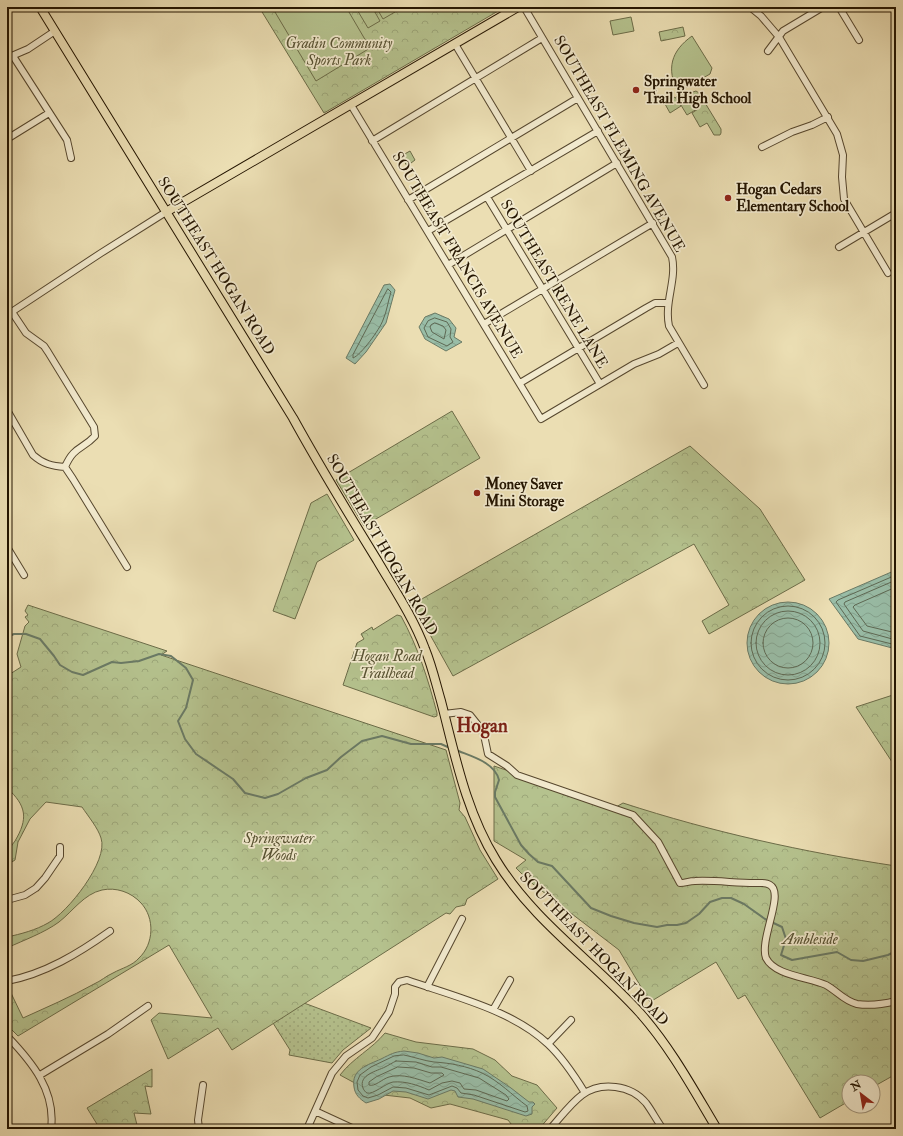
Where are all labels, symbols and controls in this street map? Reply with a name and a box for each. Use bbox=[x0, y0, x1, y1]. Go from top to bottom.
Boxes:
street label: SOUTHEAST FLEMING AVENUE bbox=[549, 32, 689, 256]
park label: Gradin Community Sports Park bbox=[286, 34, 393, 70]
place label: Springwater Trail High School bbox=[643, 72, 752, 109]
marker: Springwater Trail High School bbox=[631, 85, 641, 95]
street label: SOUTHEAST FRANCIS AVENUE bbox=[388, 148, 526, 362]
street label: SOUTHEAST HOGAN ROAD bbox=[153, 173, 279, 359]
place label: Hogan Cedars Elementary School bbox=[736, 180, 849, 217]
marker: Hogan Cedars Elementary School bbox=[723, 193, 733, 203]
street label: SOUTHEAST RENE LANE bbox=[496, 196, 612, 372]
street label: SOUTHEAST HOGAN ROAD bbox=[322, 451, 442, 639]
place label: Money Saver Mini Storage bbox=[484, 475, 565, 512]
marker: Money Saver Mini Storage bbox=[472, 488, 482, 498]
park label: Hogan Road Trailhead bbox=[351, 647, 424, 683]
district label: Hogan bbox=[456, 714, 508, 739]
park label: Springwater Woods bbox=[243, 829, 316, 865]
street label: SOUTHEAST HOGAN ROAD bbox=[515, 868, 673, 1030]
park label: Ambleside bbox=[780, 930, 839, 949]
north arrow bbox=[841, 1074, 881, 1114]
text: N bbox=[848, 1077, 865, 1094]

